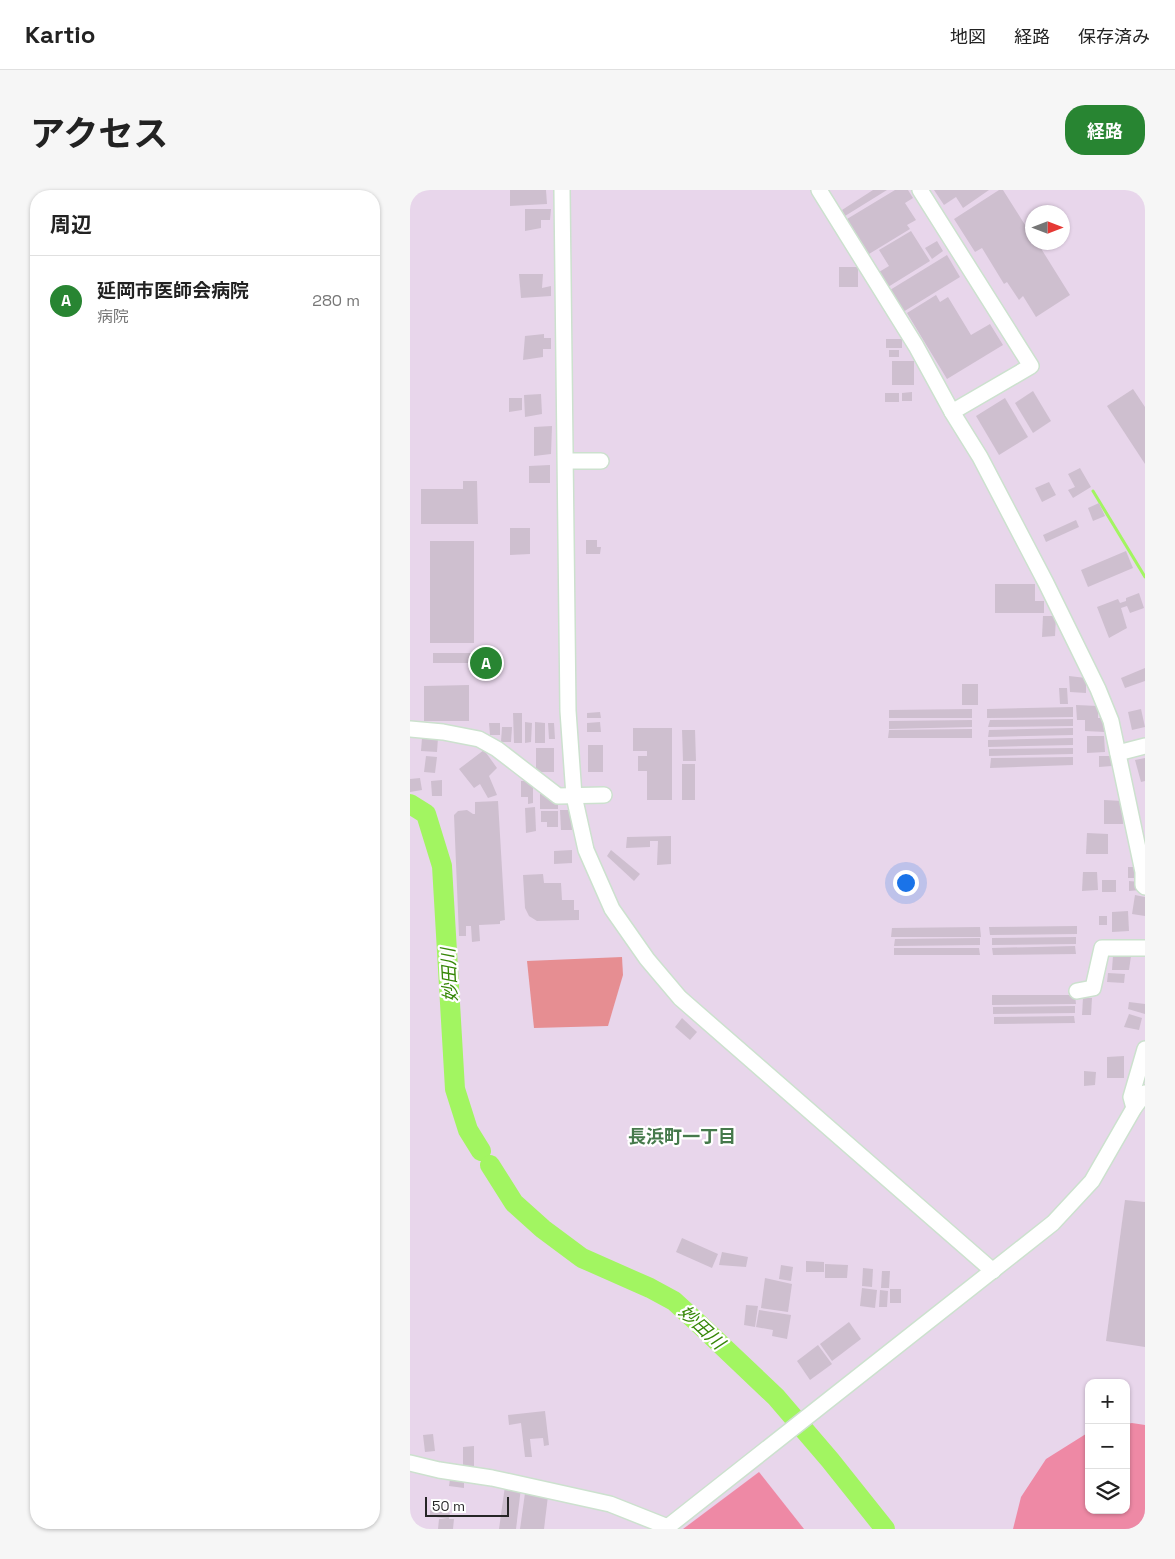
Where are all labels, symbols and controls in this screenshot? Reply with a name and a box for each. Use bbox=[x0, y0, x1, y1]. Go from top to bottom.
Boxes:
text: Kartio bbox=[25, 19, 95, 50]
text: 地図 bbox=[950, 25, 986, 48]
text: 経路 bbox=[1014, 25, 1050, 48]
text: 保存済み bbox=[1078, 25, 1150, 48]
button: 経路 bbox=[1065, 105, 1145, 155]
text: アクセス bbox=[30, 112, 168, 156]
north arrow bbox=[1025, 205, 1070, 250]
text: 周辺 bbox=[50, 211, 92, 238]
text: 延岡市医師会病院 bbox=[97, 278, 249, 303]
text: A bbox=[61, 290, 71, 311]
text: 280 m bbox=[312, 290, 360, 311]
text: 病院 bbox=[97, 306, 129, 327]
pin: A bbox=[470, 644, 502, 682]
your location bbox=[893, 870, 919, 896]
water label: 妙田川 bbox=[436, 945, 462, 1003]
district label: 長浜町一丁目 bbox=[628, 1125, 736, 1148]
water label: 妙田川 bbox=[674, 1300, 731, 1355]
map controls bbox=[1085, 1379, 1130, 1514]
button: + bbox=[1085, 1379, 1130, 1424]
button: − bbox=[1085, 1424, 1130, 1469]
button: layers bbox=[1085, 1469, 1130, 1514]
scale bar bbox=[425, 1494, 509, 1517]
text: 50 m bbox=[432, 1497, 465, 1515]

